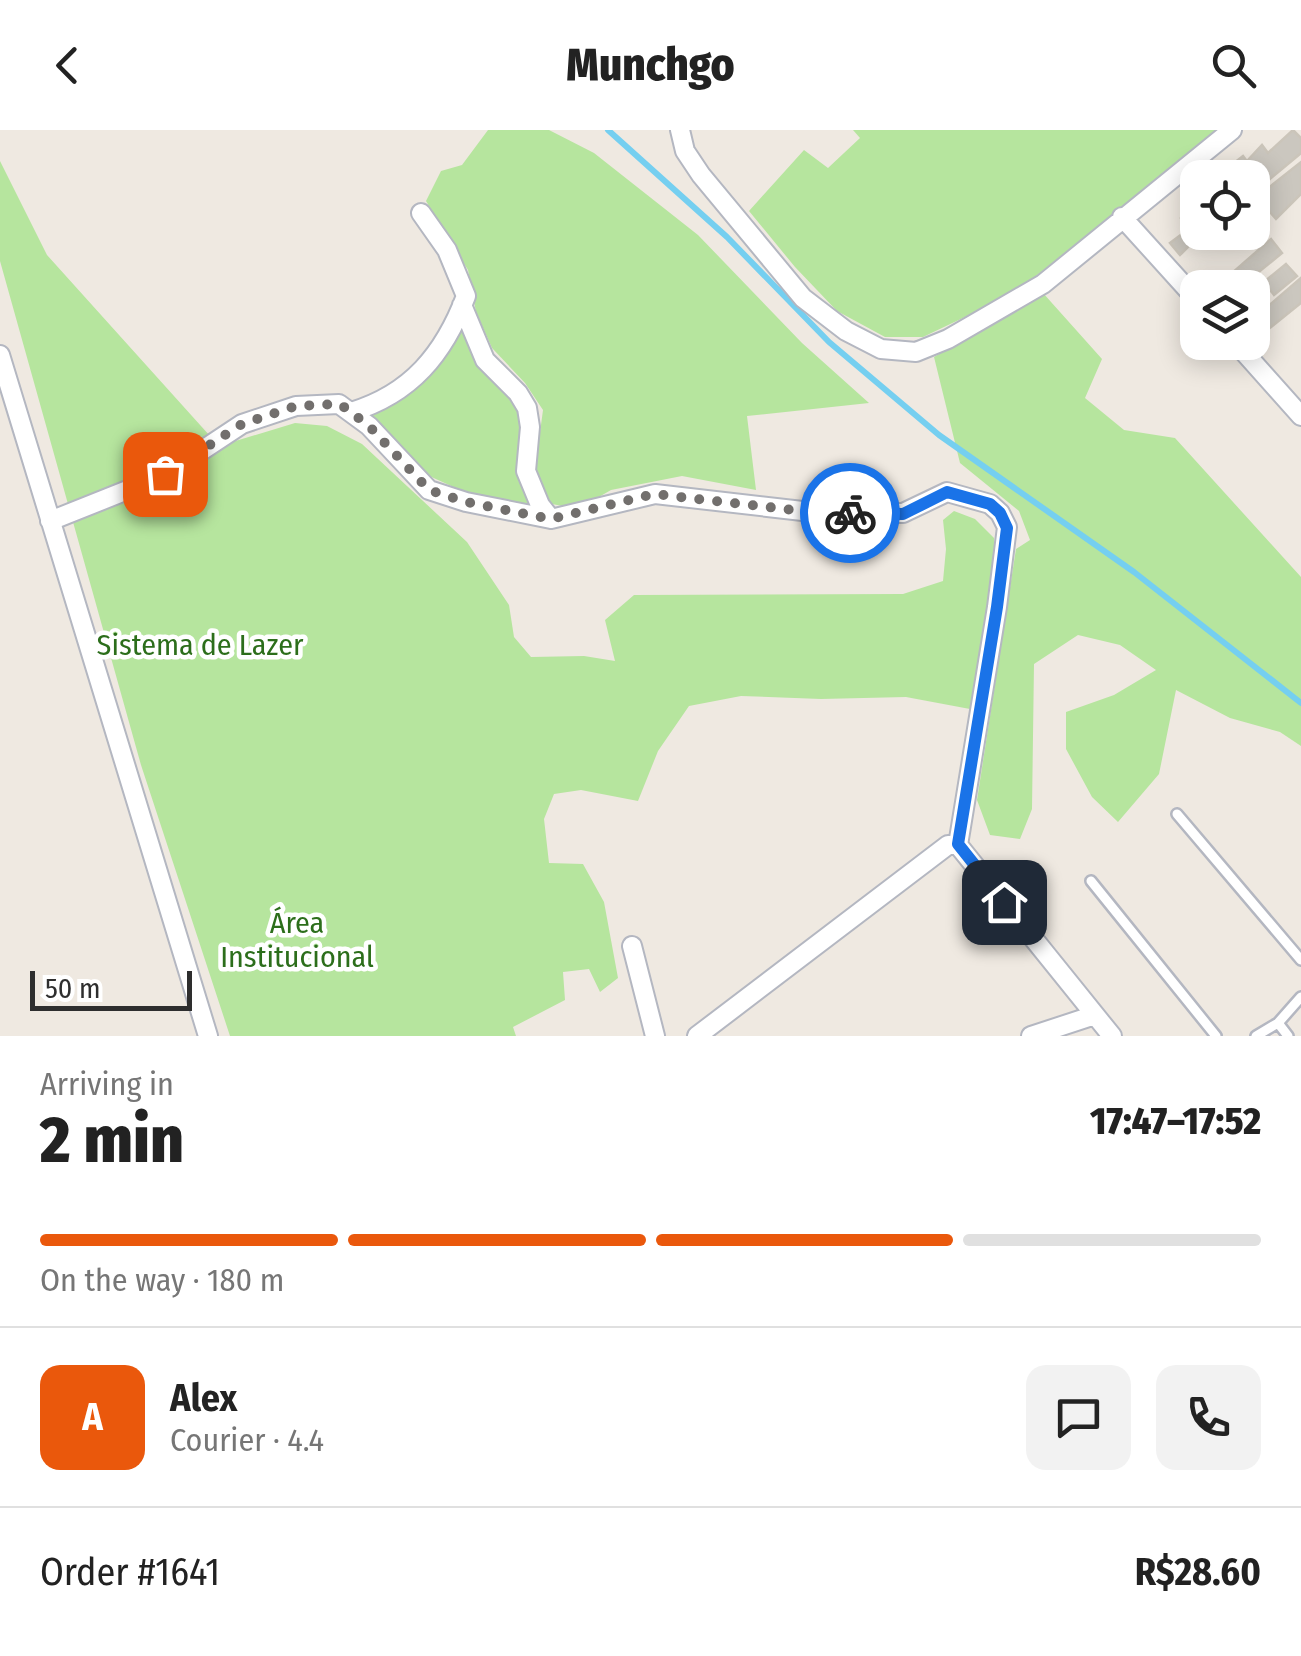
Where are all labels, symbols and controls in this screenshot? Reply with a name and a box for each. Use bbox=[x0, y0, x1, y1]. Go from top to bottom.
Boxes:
icon: back bbox=[40, 38, 95, 93]
text: Munchgo bbox=[566, 38, 735, 92]
icon: search bbox=[1206, 38, 1261, 93]
map controls bbox=[1180, 160, 1270, 360]
button: locate bbox=[1180, 160, 1270, 250]
button: layers bbox=[1180, 270, 1270, 360]
pin bbox=[123, 432, 208, 517]
icon: bag bbox=[138, 447, 193, 502]
courier bbox=[800, 463, 900, 563]
icon: bike bbox=[823, 486, 878, 541]
park label: Sistema de Lazer bbox=[97, 627, 304, 663]
pin bbox=[962, 860, 1047, 945]
icon: home bbox=[977, 875, 1032, 930]
park label: Área Institucional bbox=[220, 905, 374, 975]
scale bar bbox=[30, 966, 192, 1010]
text: 50 m bbox=[45, 972, 101, 1005]
text: Arriving in bbox=[40, 1065, 174, 1103]
text: 17:47–17:52 bbox=[1090, 1098, 1261, 1144]
text: 2 min bbox=[40, 1101, 184, 1179]
text: On the way · 180 m bbox=[40, 1261, 284, 1299]
button: chat bbox=[1026, 1365, 1131, 1470]
button: phone bbox=[1156, 1365, 1261, 1470]
text: Alex bbox=[170, 1375, 237, 1421]
text: A bbox=[82, 1394, 103, 1440]
text: Courier · 4.4 bbox=[170, 1421, 324, 1459]
text: Order #1641 bbox=[40, 1549, 220, 1595]
text: R$28.60 bbox=[1135, 1549, 1261, 1595]

